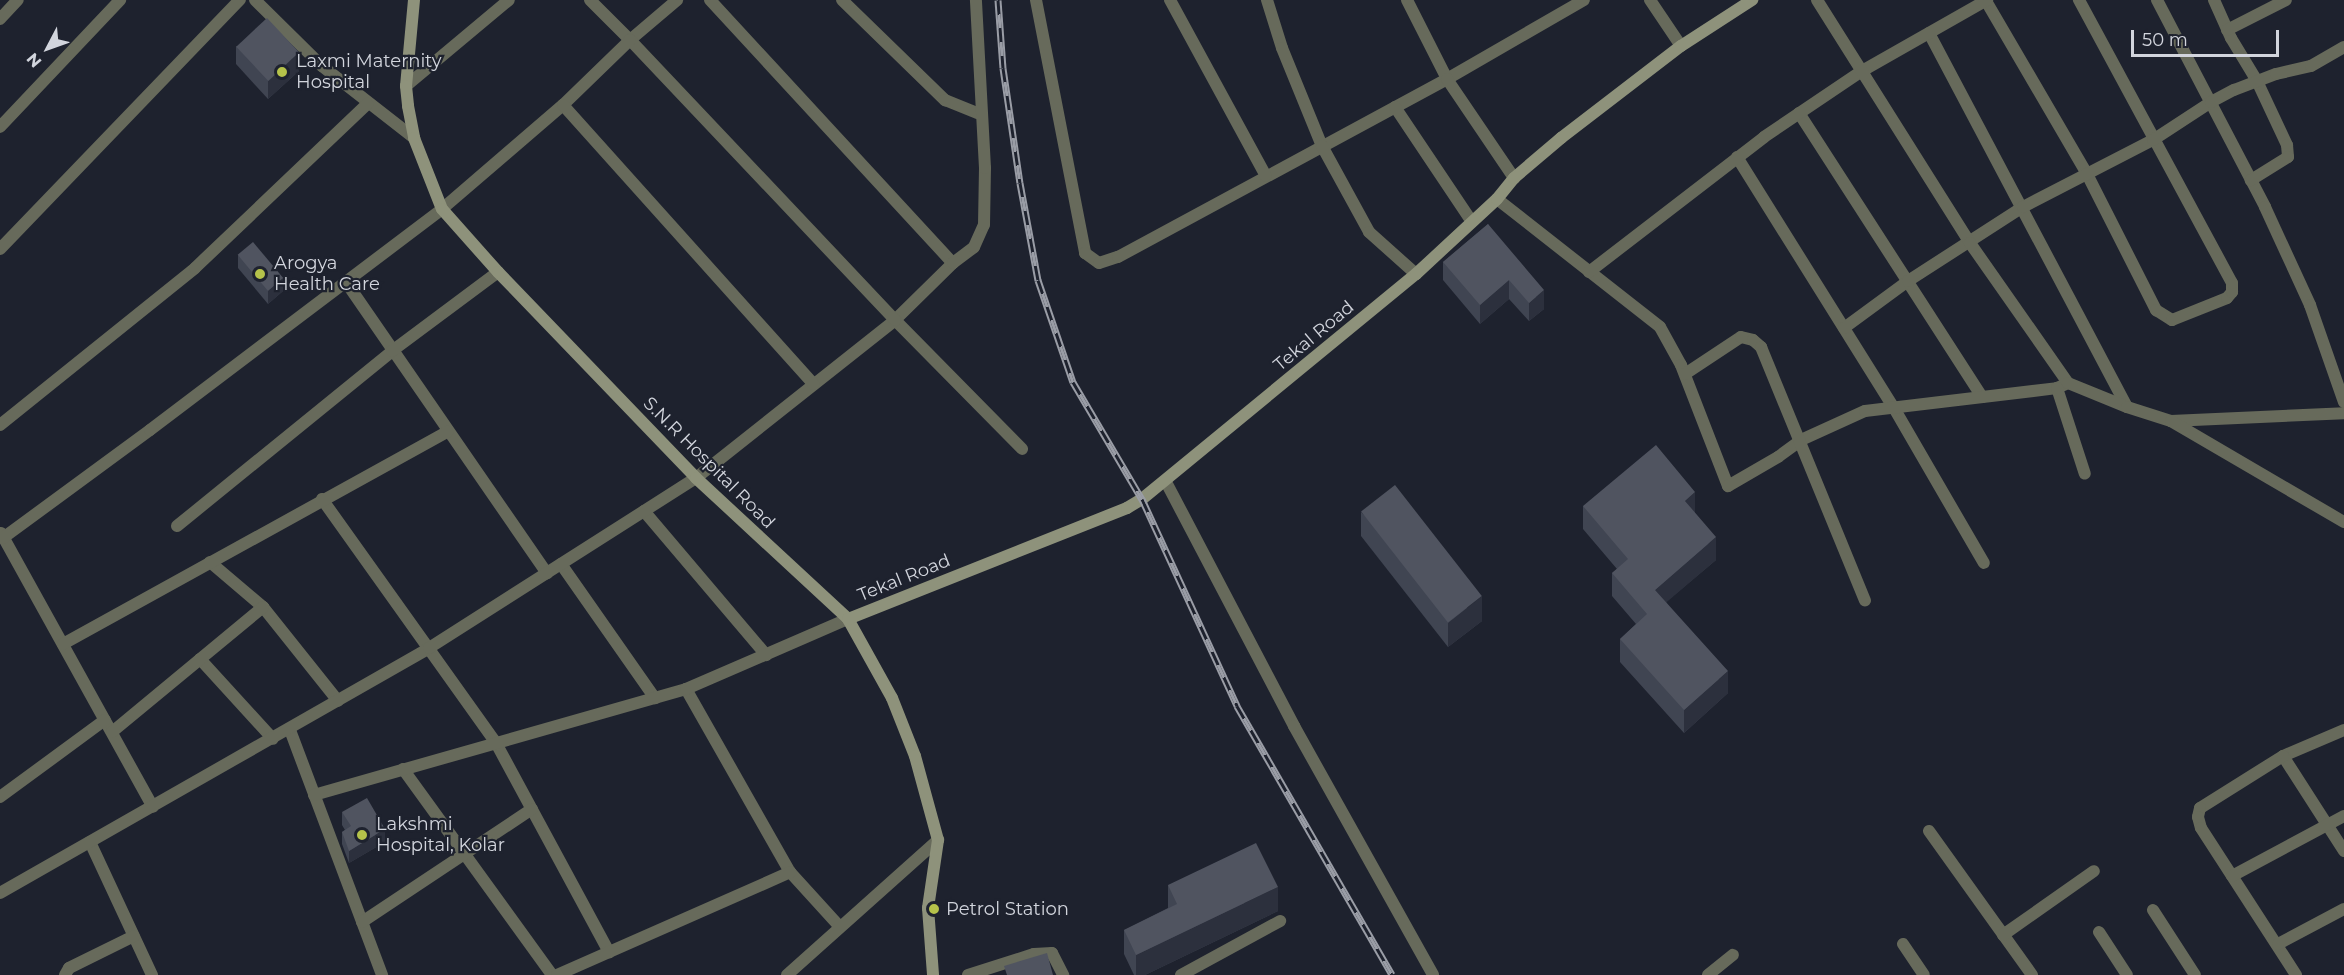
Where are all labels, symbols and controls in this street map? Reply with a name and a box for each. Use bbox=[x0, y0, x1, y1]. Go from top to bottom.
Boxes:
north arrow bbox=[18, 18, 78, 78]
scale bar bbox=[2134, 18, 2282, 56]
text: 50 m bbox=[2142, 29, 2188, 51]
text: N bbox=[23, 49, 45, 71]
place label: Laxmi Maternity Hospital bbox=[296, 51, 441, 94]
marker: Laxmi Maternity Hospital bbox=[273, 63, 291, 81]
place label: Arogya Health Care bbox=[274, 253, 380, 296]
marker: Arogya Health Care bbox=[251, 265, 269, 283]
street label: Tekal Road bbox=[1270, 296, 1358, 376]
street label: S.N.R Hospital Road bbox=[639, 393, 779, 533]
street label: Tekal Road bbox=[855, 550, 953, 606]
place label: Lakshmi Hospital, Kolar bbox=[376, 814, 505, 856]
marker: Lakshmi Hospital, Kolar bbox=[353, 826, 371, 844]
place label: Petrol Station bbox=[946, 898, 1069, 920]
marker: Petrol Station bbox=[927, 902, 941, 916]

